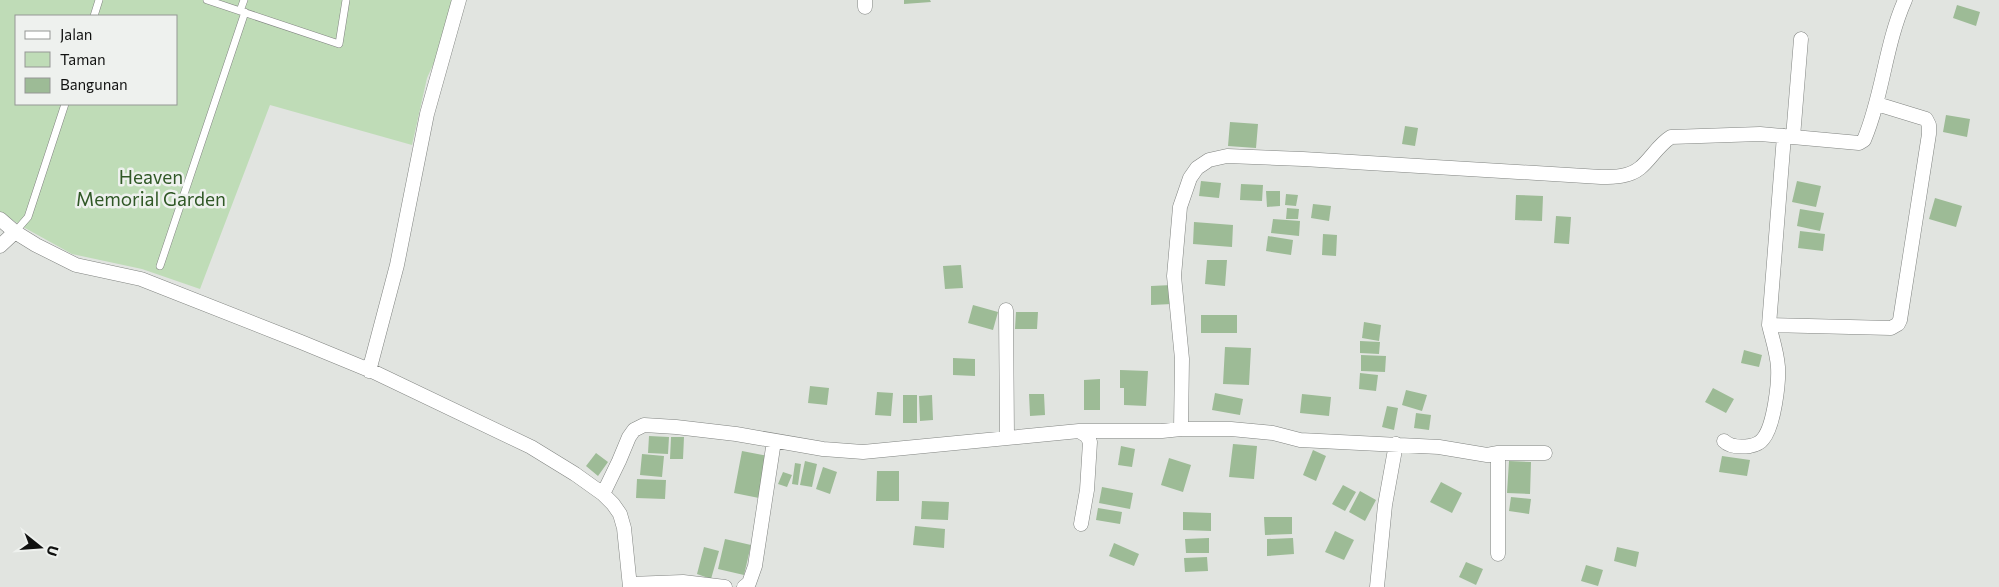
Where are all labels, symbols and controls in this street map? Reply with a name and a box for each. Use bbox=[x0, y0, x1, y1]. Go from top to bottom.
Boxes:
legend bbox=[15, 15, 178, 105]
text: Jalan bbox=[60, 25, 92, 43]
text: Taman bbox=[60, 50, 106, 68]
text: Bangunan bbox=[60, 75, 128, 93]
park label: Heaven Memorial Garden bbox=[76, 165, 226, 210]
north arrow bbox=[15, 522, 65, 572]
text: U bbox=[43, 544, 63, 558]

